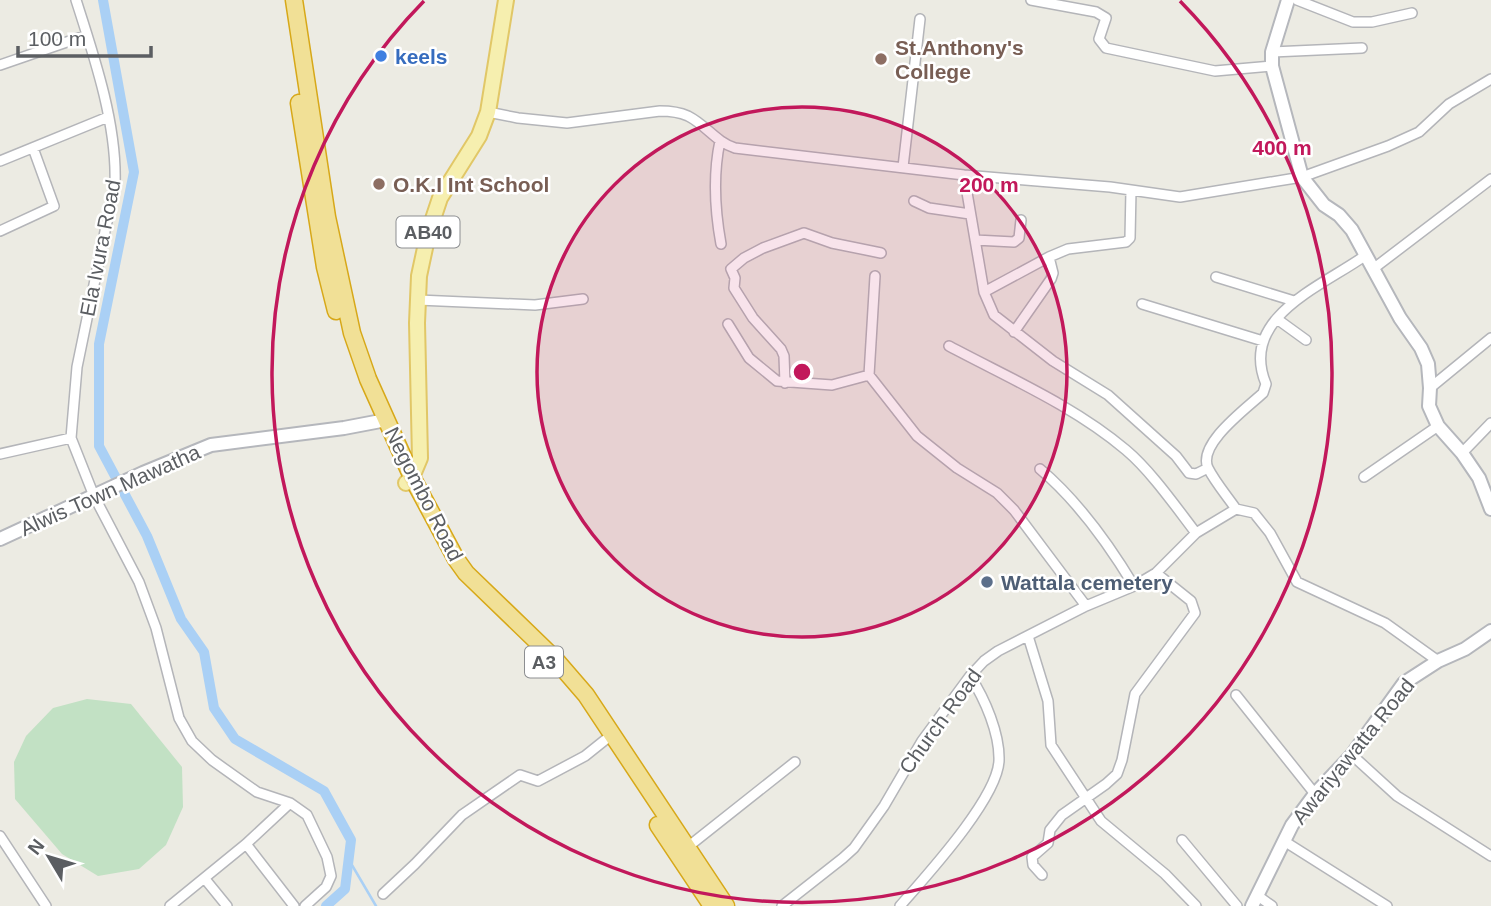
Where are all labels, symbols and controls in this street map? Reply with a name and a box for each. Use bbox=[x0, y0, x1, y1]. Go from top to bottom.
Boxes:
scale bar bbox=[18, 14, 150, 58]
text: 100 m bbox=[28, 27, 86, 50]
place label: St.Anthony's College bbox=[895, 36, 1024, 83]
place label: keels bbox=[395, 45, 448, 68]
marker: keels bbox=[373, 48, 389, 64]
marker: St.Anthony's College bbox=[873, 51, 889, 67]
text: 400 m bbox=[1252, 136, 1312, 159]
place label: O.K.I Int School bbox=[393, 173, 549, 196]
text: 200 m bbox=[959, 173, 1019, 196]
marker: O.K.I Int School bbox=[371, 176, 387, 192]
street label: Ela Ivura Road bbox=[75, 178, 125, 318]
road number: AB40 bbox=[396, 216, 460, 248]
centre of rings bbox=[790, 360, 814, 384]
street label: Negombo Road bbox=[380, 423, 468, 565]
street label: Alwis Town Mawatha bbox=[16, 440, 204, 540]
place label: Wattala cemetery bbox=[1001, 571, 1173, 594]
marker: Wattala cemetery bbox=[979, 574, 995, 590]
road number: A3 bbox=[525, 646, 563, 678]
street label: Church Road bbox=[894, 664, 986, 778]
street label: Awariyawatta Road bbox=[1287, 674, 1419, 828]
north arrow bbox=[14, 822, 84, 892]
text: N bbox=[23, 835, 48, 859]

